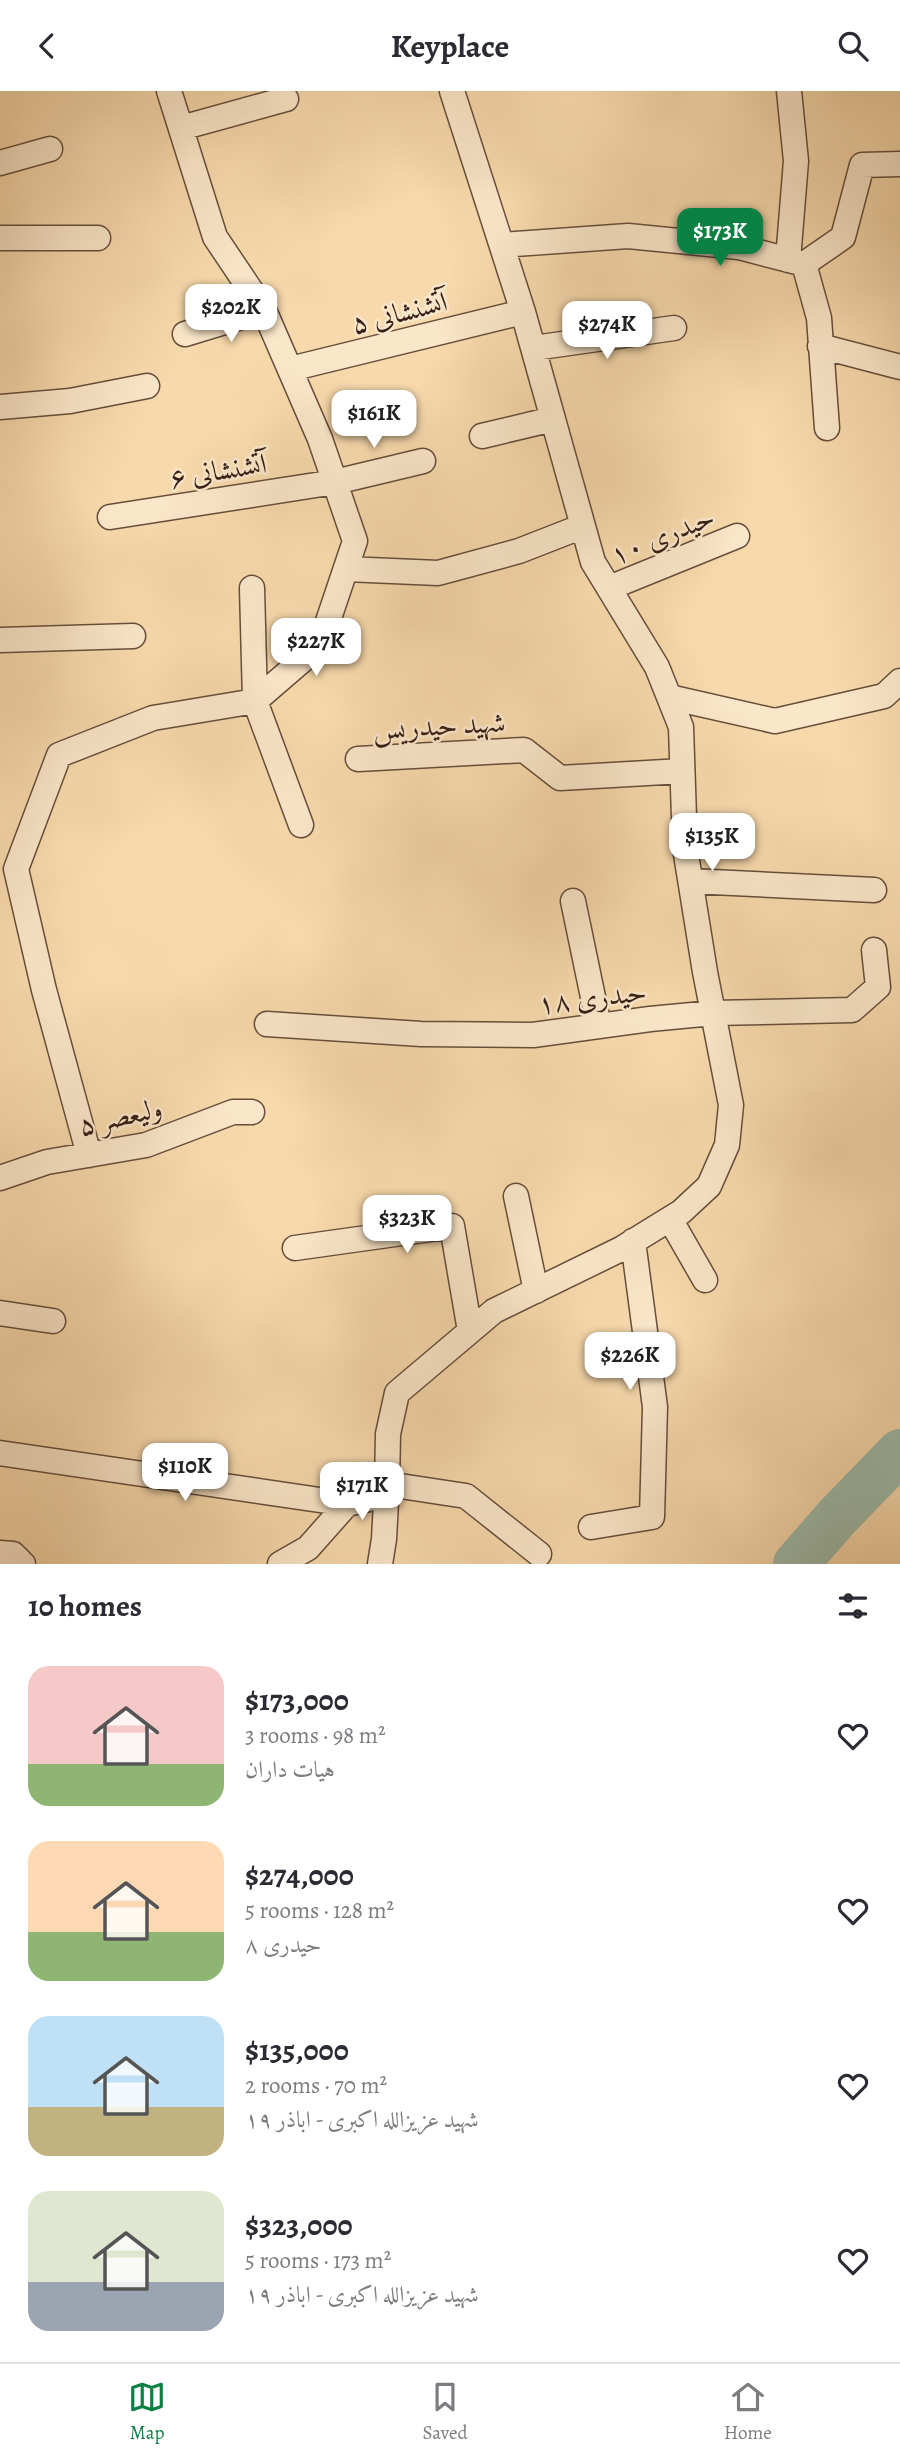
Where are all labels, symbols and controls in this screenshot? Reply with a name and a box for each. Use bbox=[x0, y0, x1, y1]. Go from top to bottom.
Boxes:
text: Keyplace bbox=[391, 24, 509, 68]
icon: back bbox=[28, 27, 66, 65]
icon: search bbox=[834, 27, 872, 65]
pin: $173K bbox=[671, 209, 769, 268]
text: $173K bbox=[693, 215, 747, 246]
street label: آتشنشانی ۵ bbox=[347, 282, 454, 343]
pin: $202K bbox=[182, 285, 280, 344]
text: $202K bbox=[201, 291, 261, 322]
pin: $274K bbox=[558, 301, 656, 361]
text: $274K bbox=[578, 308, 636, 339]
pin: $161K bbox=[325, 391, 423, 450]
text: $161K bbox=[347, 397, 401, 428]
street label: آتشنشانی ۶ bbox=[167, 444, 272, 497]
street label: حیدری ۱۰ bbox=[605, 498, 720, 574]
pin: $227K bbox=[267, 619, 365, 678]
text: $227K bbox=[287, 625, 345, 656]
street label: شهید حیدریس bbox=[372, 704, 506, 748]
pin: $135K bbox=[663, 813, 761, 873]
text: $135K bbox=[685, 820, 739, 851]
street label: حیدری ۱۸ bbox=[536, 972, 649, 1024]
street label: ولیعصر ۵ bbox=[75, 1089, 166, 1145]
pin: $323K bbox=[358, 1195, 456, 1255]
text: $323K bbox=[379, 1202, 435, 1233]
pin: $226K bbox=[581, 1333, 679, 1392]
text: $226K bbox=[601, 1339, 659, 1370]
pin: $110K bbox=[136, 1443, 234, 1503]
text: $110K bbox=[158, 1450, 212, 1481]
pin: $171K bbox=[313, 1463, 411, 1522]
text: $171K bbox=[336, 1469, 388, 1500]
text: 10 homes bbox=[28, 1586, 142, 1626]
icon: filters bbox=[834, 1587, 872, 1625]
text: $173,000 bbox=[245, 1680, 349, 1720]
icon: home bbox=[84, 1694, 168, 1778]
icon: heart bbox=[834, 1717, 872, 1755]
text: 3 rooms · 98 m² bbox=[245, 1720, 386, 1751]
text: هیات داران bbox=[245, 1754, 335, 1785]
text: $274,000 bbox=[245, 1855, 354, 1895]
icon: home bbox=[84, 1869, 168, 1953]
icon: heart bbox=[834, 1892, 872, 1930]
text: 5 rooms · 128 m² bbox=[245, 1895, 394, 1926]
text: حیدری ۸ bbox=[245, 1929, 321, 1960]
text: $135,000 bbox=[245, 2030, 349, 2070]
icon: home bbox=[84, 2044, 168, 2128]
icon: heart bbox=[834, 2067, 872, 2105]
text: 2 rooms · 70 m² bbox=[245, 2070, 387, 2101]
text: شهید عزیزالله اکبری - اباذر ۱۹ bbox=[245, 2104, 479, 2135]
text: $323,000 bbox=[245, 2205, 353, 2245]
icon: home bbox=[84, 2219, 168, 2303]
icon: heart bbox=[834, 2242, 872, 2280]
text: 5 rooms · 173 m² bbox=[245, 2245, 391, 2276]
text: شهید عزیزالله اکبری - اباذر ۱۹ bbox=[245, 2279, 479, 2310]
tab: Map bbox=[128, 2378, 166, 2446]
tab: Saved bbox=[423, 2378, 468, 2446]
tab: Home bbox=[724, 2378, 772, 2446]

